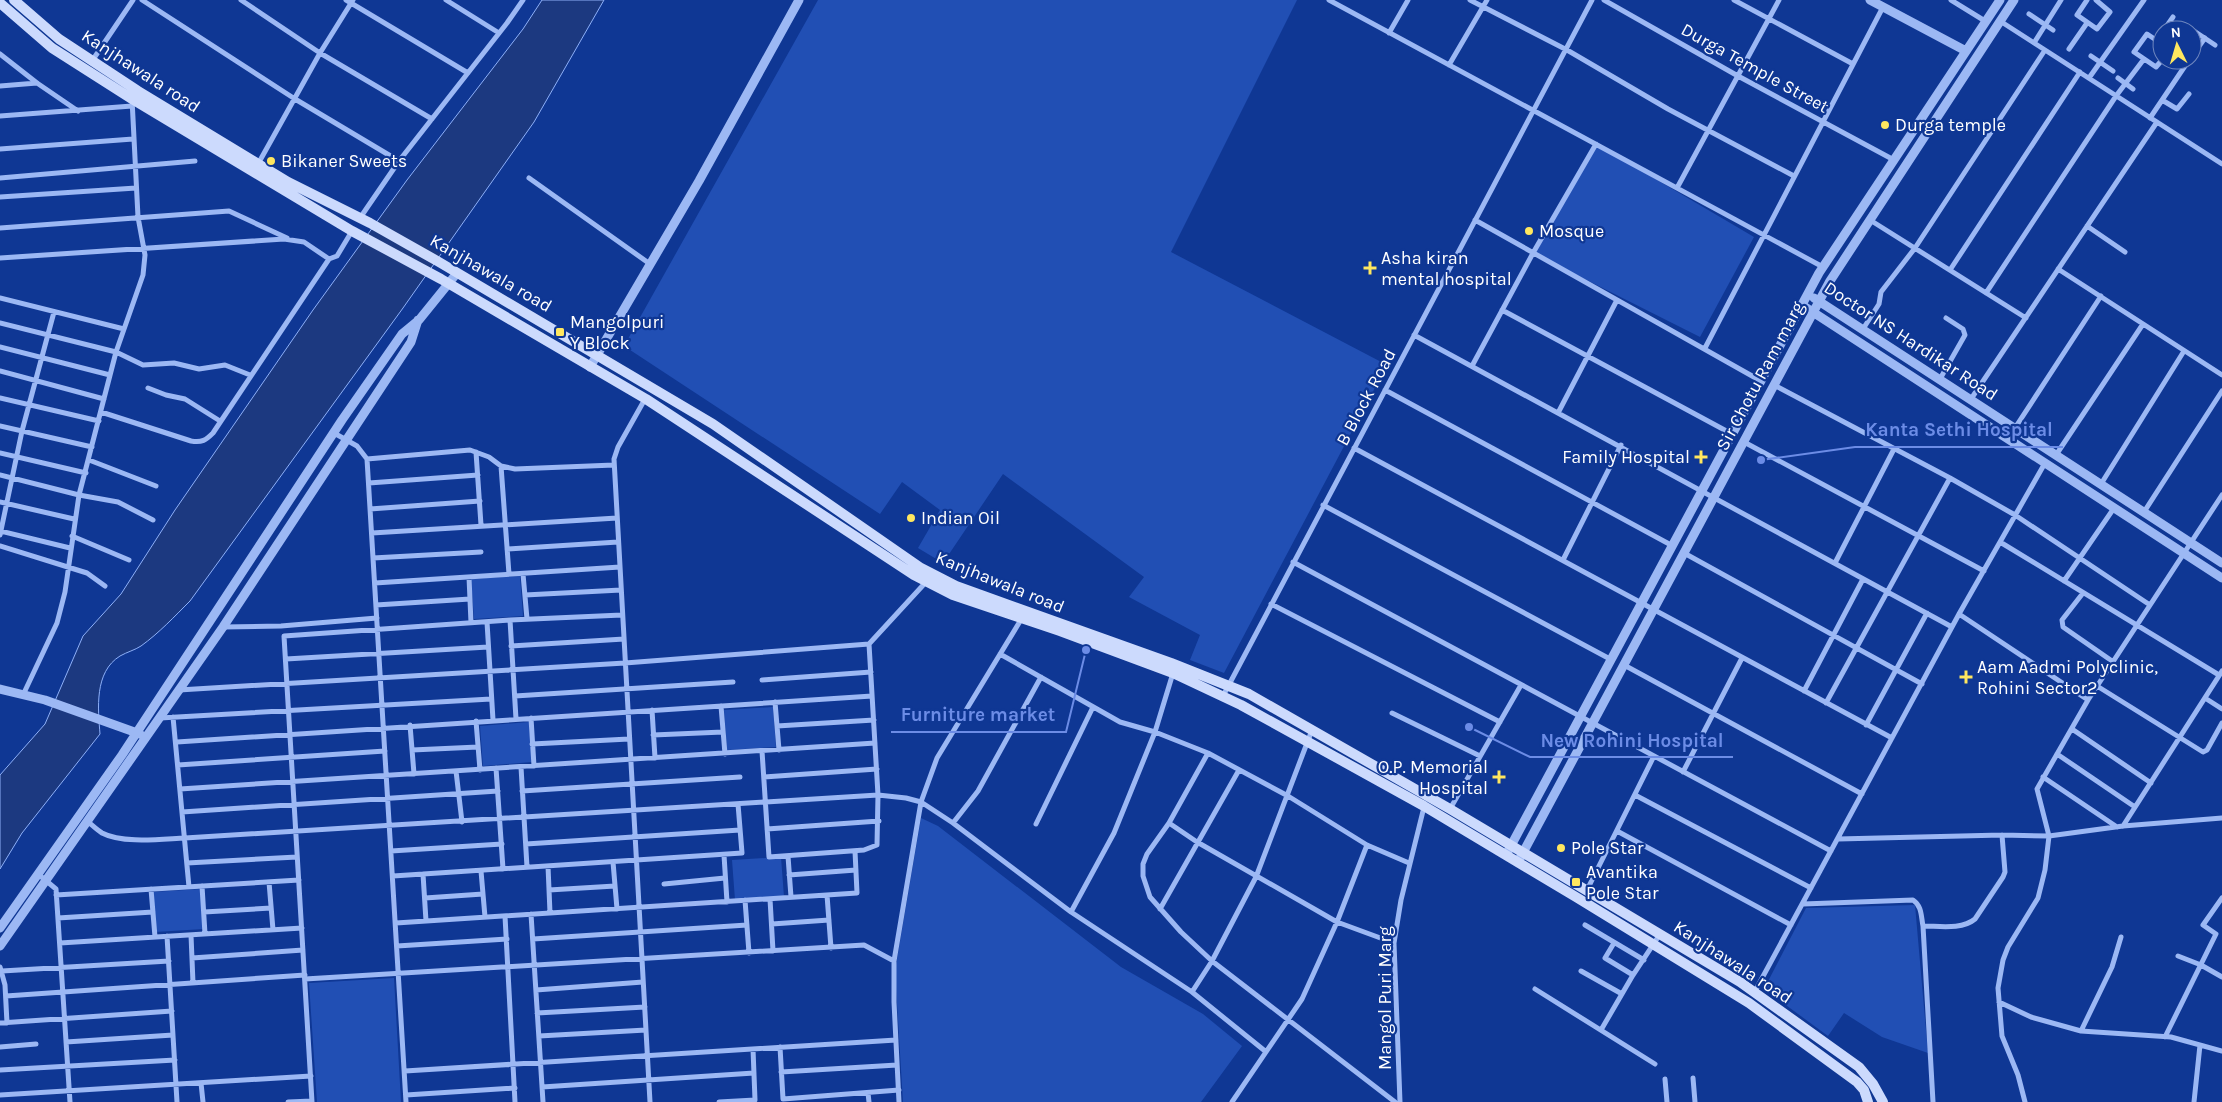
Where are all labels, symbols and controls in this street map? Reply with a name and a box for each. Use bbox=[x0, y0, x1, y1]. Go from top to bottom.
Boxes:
street label: Durga Temple Street bbox=[1677, 18, 1833, 118]
north arrow bbox=[2152, 20, 2202, 70]
street label: Kanjhawala road bbox=[77, 24, 205, 118]
text: N bbox=[2170, 24, 2182, 41]
place label: Durga temple bbox=[1895, 114, 2006, 136]
marker: Durga temple bbox=[1879, 119, 1891, 131]
place label: Bikaner Sweets bbox=[281, 150, 407, 172]
marker: Bikaner Sweets bbox=[265, 155, 277, 167]
place label: Mosque bbox=[1539, 220, 1604, 242]
marker: Mosque bbox=[1523, 225, 1535, 237]
street label: Kanjhawala road bbox=[426, 229, 556, 317]
place label: Asha kiran mental hospital bbox=[1381, 247, 1512, 290]
marker: Asha kiran mental hospital bbox=[1363, 261, 1377, 275]
street label: Doctor NS Hardikar Road bbox=[1820, 277, 2002, 405]
street label: Sir Chotu Ram marg bbox=[1711, 298, 1809, 454]
place label: Mangolpuri Y Block bbox=[570, 311, 664, 354]
marker: Mangolpuri Y Block bbox=[554, 326, 566, 338]
street label: B Block Road bbox=[1331, 345, 1401, 449]
callout: Kanta Sethi Hospital bbox=[1855, 413, 2063, 447]
text: Kanta Sethi Hospital bbox=[1865, 419, 2053, 441]
place label: Family Hospital bbox=[1562, 446, 1690, 468]
marker: Family Hospital bbox=[1694, 450, 1708, 464]
place label: Indian Oil bbox=[921, 507, 1000, 529]
marker: Indian Oil bbox=[905, 512, 917, 524]
street label: Kanjhawala road bbox=[932, 546, 1068, 618]
place label: Aam Aadmi Polyclinic, Rohini Sector2 bbox=[1977, 656, 2158, 699]
marker: Aam Aadmi Polyclinic, Rohini Sector2 bbox=[1959, 670, 1973, 684]
callout: Furniture market bbox=[891, 698, 1066, 732]
text: Furniture market bbox=[901, 704, 1055, 726]
callout: New Rohini Hospital bbox=[1530, 723, 1733, 757]
text: New Rohini Hospital bbox=[1540, 730, 1724, 752]
place label: O.P. Memorial Hospital bbox=[1378, 756, 1488, 799]
marker: O.P. Memorial Hospital bbox=[1492, 770, 1506, 784]
place label: Pole Star bbox=[1571, 837, 1644, 859]
marker: Pole Star bbox=[1555, 842, 1567, 854]
place label: Avantika Pole Star bbox=[1586, 861, 1659, 904]
marker: Avantika Pole Star bbox=[1570, 876, 1582, 888]
street label: Kanjhawala road bbox=[1669, 915, 1797, 1009]
street label: Mangol Puri Marg bbox=[1374, 926, 1396, 1070]

